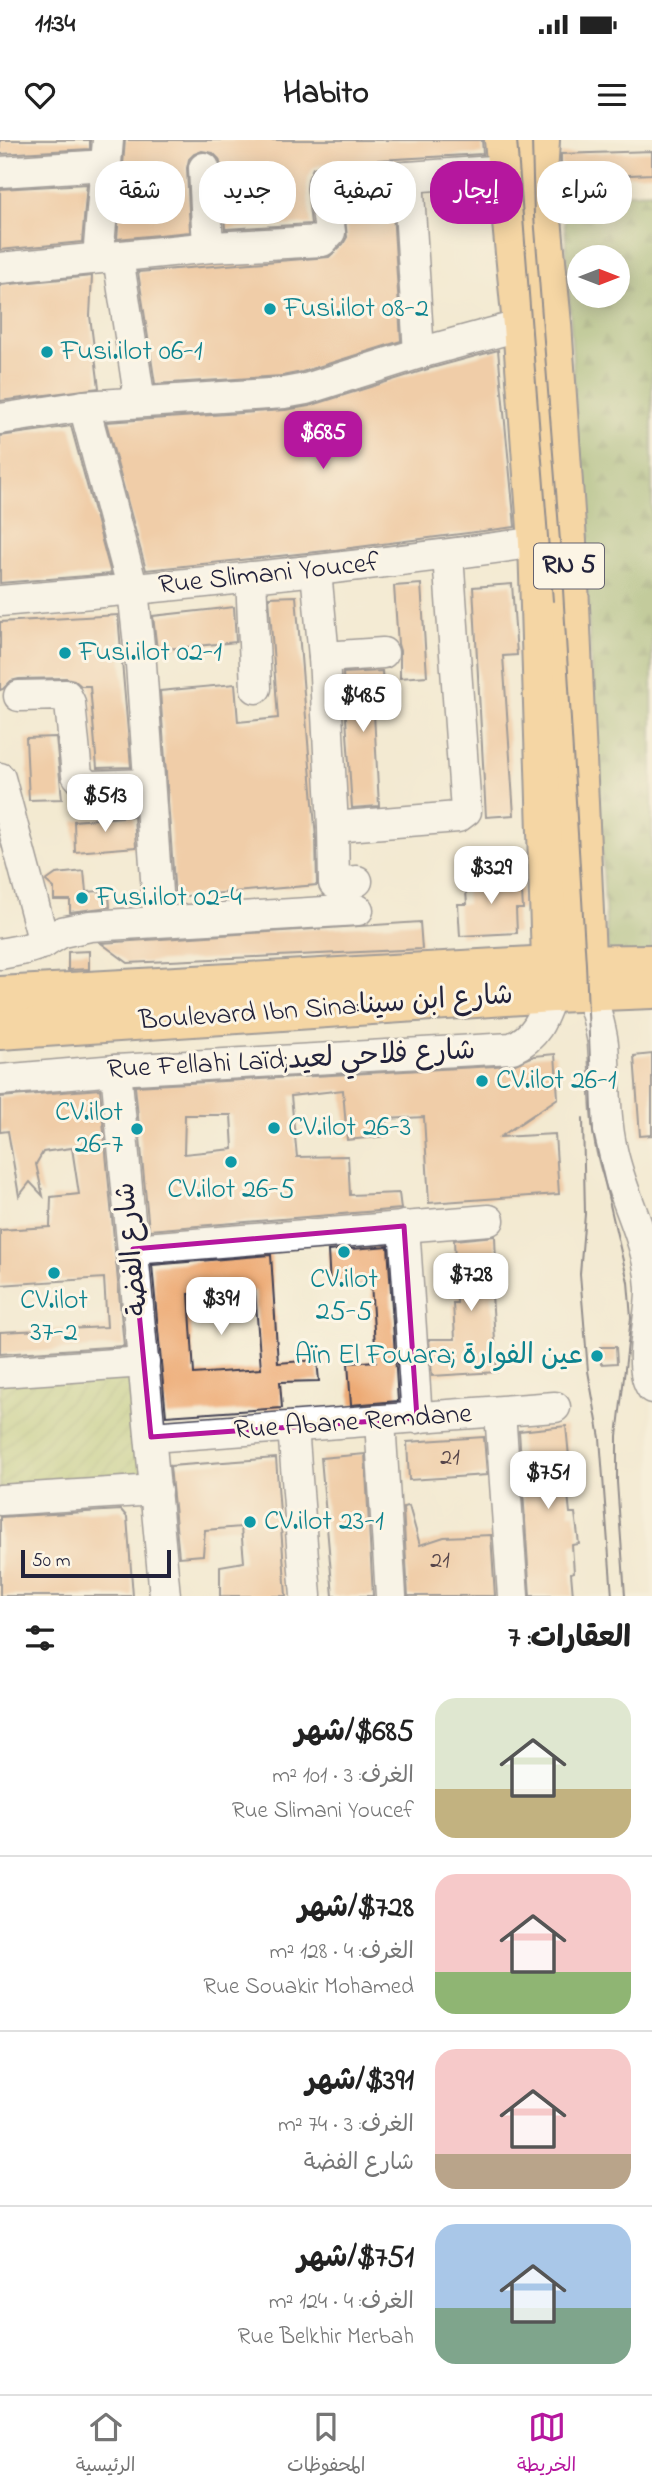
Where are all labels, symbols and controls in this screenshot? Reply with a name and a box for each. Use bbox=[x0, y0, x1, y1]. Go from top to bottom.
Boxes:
text: 11:34 bbox=[35, 6, 75, 44]
text: Habito bbox=[283, 71, 369, 118]
icon: heart bbox=[21, 76, 59, 114]
icon: menu bbox=[593, 76, 631, 114]
chip: شقة bbox=[95, 161, 185, 224]
chip: جديد bbox=[199, 161, 296, 224]
chip: تصفية bbox=[310, 161, 416, 224]
chip: إيجار bbox=[430, 161, 523, 224]
chip: شراء bbox=[537, 161, 632, 224]
north arrow bbox=[567, 245, 630, 308]
map controls bbox=[567, 245, 630, 308]
place label: Fusi.ilot 08-2 bbox=[283, 289, 429, 330]
marker: Fusi.ilot 08-2 bbox=[262, 301, 278, 317]
place label: Fusi.ilot 06-1 bbox=[60, 332, 203, 373]
marker: Fusi.ilot 06-1 bbox=[39, 344, 55, 360]
pin: $685 bbox=[282, 412, 364, 471]
text: $685 bbox=[300, 417, 346, 450]
street label: Rue Slimani Youcef bbox=[157, 543, 381, 607]
road number: RN 5 bbox=[534, 544, 604, 588]
place label: Fusi.ilot 02-1 bbox=[78, 633, 222, 674]
marker: Fusi.ilot 02-1 bbox=[57, 645, 73, 661]
pin: $485 bbox=[322, 674, 404, 734]
text: $485 bbox=[340, 680, 386, 713]
pin: $513 bbox=[64, 774, 146, 834]
text: $513 bbox=[83, 780, 127, 813]
pin: $329 bbox=[450, 846, 532, 906]
text: $329 bbox=[470, 852, 512, 885]
place label: Fusi.ilot 02-4 bbox=[95, 878, 242, 919]
marker: Fusi.ilot 02-4 bbox=[74, 890, 90, 906]
street label: Boulevard Ibn Sina:شارع ابن سينا bbox=[137, 975, 514, 1043]
street label: Rue Fellahi Laïd;شارع فلاحي لعيد bbox=[106, 1031, 476, 1092]
place label: CV.ilot 26-1 bbox=[496, 1061, 617, 1102]
marker: CV.ilot 26-1 bbox=[474, 1073, 490, 1089]
place label: CV.ilot 26-7 bbox=[55, 1093, 123, 1166]
place label: CV.ilot 26-3 bbox=[288, 1108, 411, 1149]
marker: CV.ilot 26-3 bbox=[266, 1120, 282, 1136]
marker: CV.ilot 26-7 bbox=[129, 1121, 145, 1137]
marker: CV.ilot 26-5 bbox=[223, 1154, 239, 1170]
place label: CV.ilot 26-5 bbox=[167, 1170, 295, 1211]
street label: شارع الفضة bbox=[106, 1180, 160, 1318]
marker: CV.ilot 25-5 bbox=[336, 1244, 352, 1260]
pin: $728 bbox=[430, 1254, 512, 1313]
text: $728 bbox=[449, 1259, 493, 1292]
place label: CV.ilot 25-5 bbox=[310, 1260, 378, 1333]
marker: CV.ilot 37-2 bbox=[46, 1265, 62, 1281]
pin: $391 bbox=[180, 1278, 262, 1337]
place label: CV.ilot 37-2 bbox=[20, 1281, 88, 1354]
text: $391 bbox=[202, 1283, 240, 1316]
place label: Aïn El Fouara; عين الفوارة bbox=[295, 1336, 583, 1377]
marker: Aïn El Fouara; عين الفوارة bbox=[589, 1348, 605, 1364]
street label: Rue Abane Remdane bbox=[233, 1394, 474, 1452]
house number: 21 bbox=[440, 1441, 460, 1476]
pin: $751 bbox=[507, 1452, 589, 1511]
text: $751 bbox=[526, 1457, 570, 1490]
place label: CV.ilot 23-1 bbox=[264, 1502, 384, 1543]
marker: CV.ilot 23-1 bbox=[242, 1514, 258, 1530]
house number: 21 bbox=[430, 1544, 450, 1579]
scale bar bbox=[21, 1547, 172, 1579]
text: 50 m bbox=[32, 1548, 71, 1575]
text: العقارات: 7 bbox=[508, 1617, 631, 1661]
icon: filters bbox=[21, 1619, 59, 1657]
text: $685/شهر bbox=[295, 1711, 414, 1755]
icon: home bbox=[491, 1726, 575, 1810]
text: الغرف: 3 · 101 m² bbox=[272, 1760, 414, 1793]
text: Rue Slimani Youcef bbox=[232, 1795, 414, 1828]
text: $728/شهر bbox=[298, 1887, 414, 1931]
icon: home bbox=[491, 1902, 575, 1986]
text: الغرف: 4 · 128 m² bbox=[270, 1936, 414, 1969]
text: Rue Souakir Mohamed bbox=[203, 1971, 414, 2004]
text: $391/شهر bbox=[306, 2060, 414, 2104]
icon: home bbox=[491, 2077, 575, 2161]
text: الغرف: 3 · 74 m² bbox=[278, 2109, 414, 2142]
text: شارع الفضة bbox=[304, 2147, 414, 2180]
text: $751/شهر bbox=[298, 2237, 414, 2281]
icon: home bbox=[491, 2252, 575, 2336]
text: الغرف: 4 · 124 m² bbox=[269, 2286, 414, 2319]
text: Rue Belkhir Merbah bbox=[238, 2321, 414, 2354]
tab: الرئيسية bbox=[76, 2408, 135, 2481]
tab: المحفوظات bbox=[287, 2408, 365, 2481]
tab: الخريطة bbox=[517, 2408, 576, 2481]

